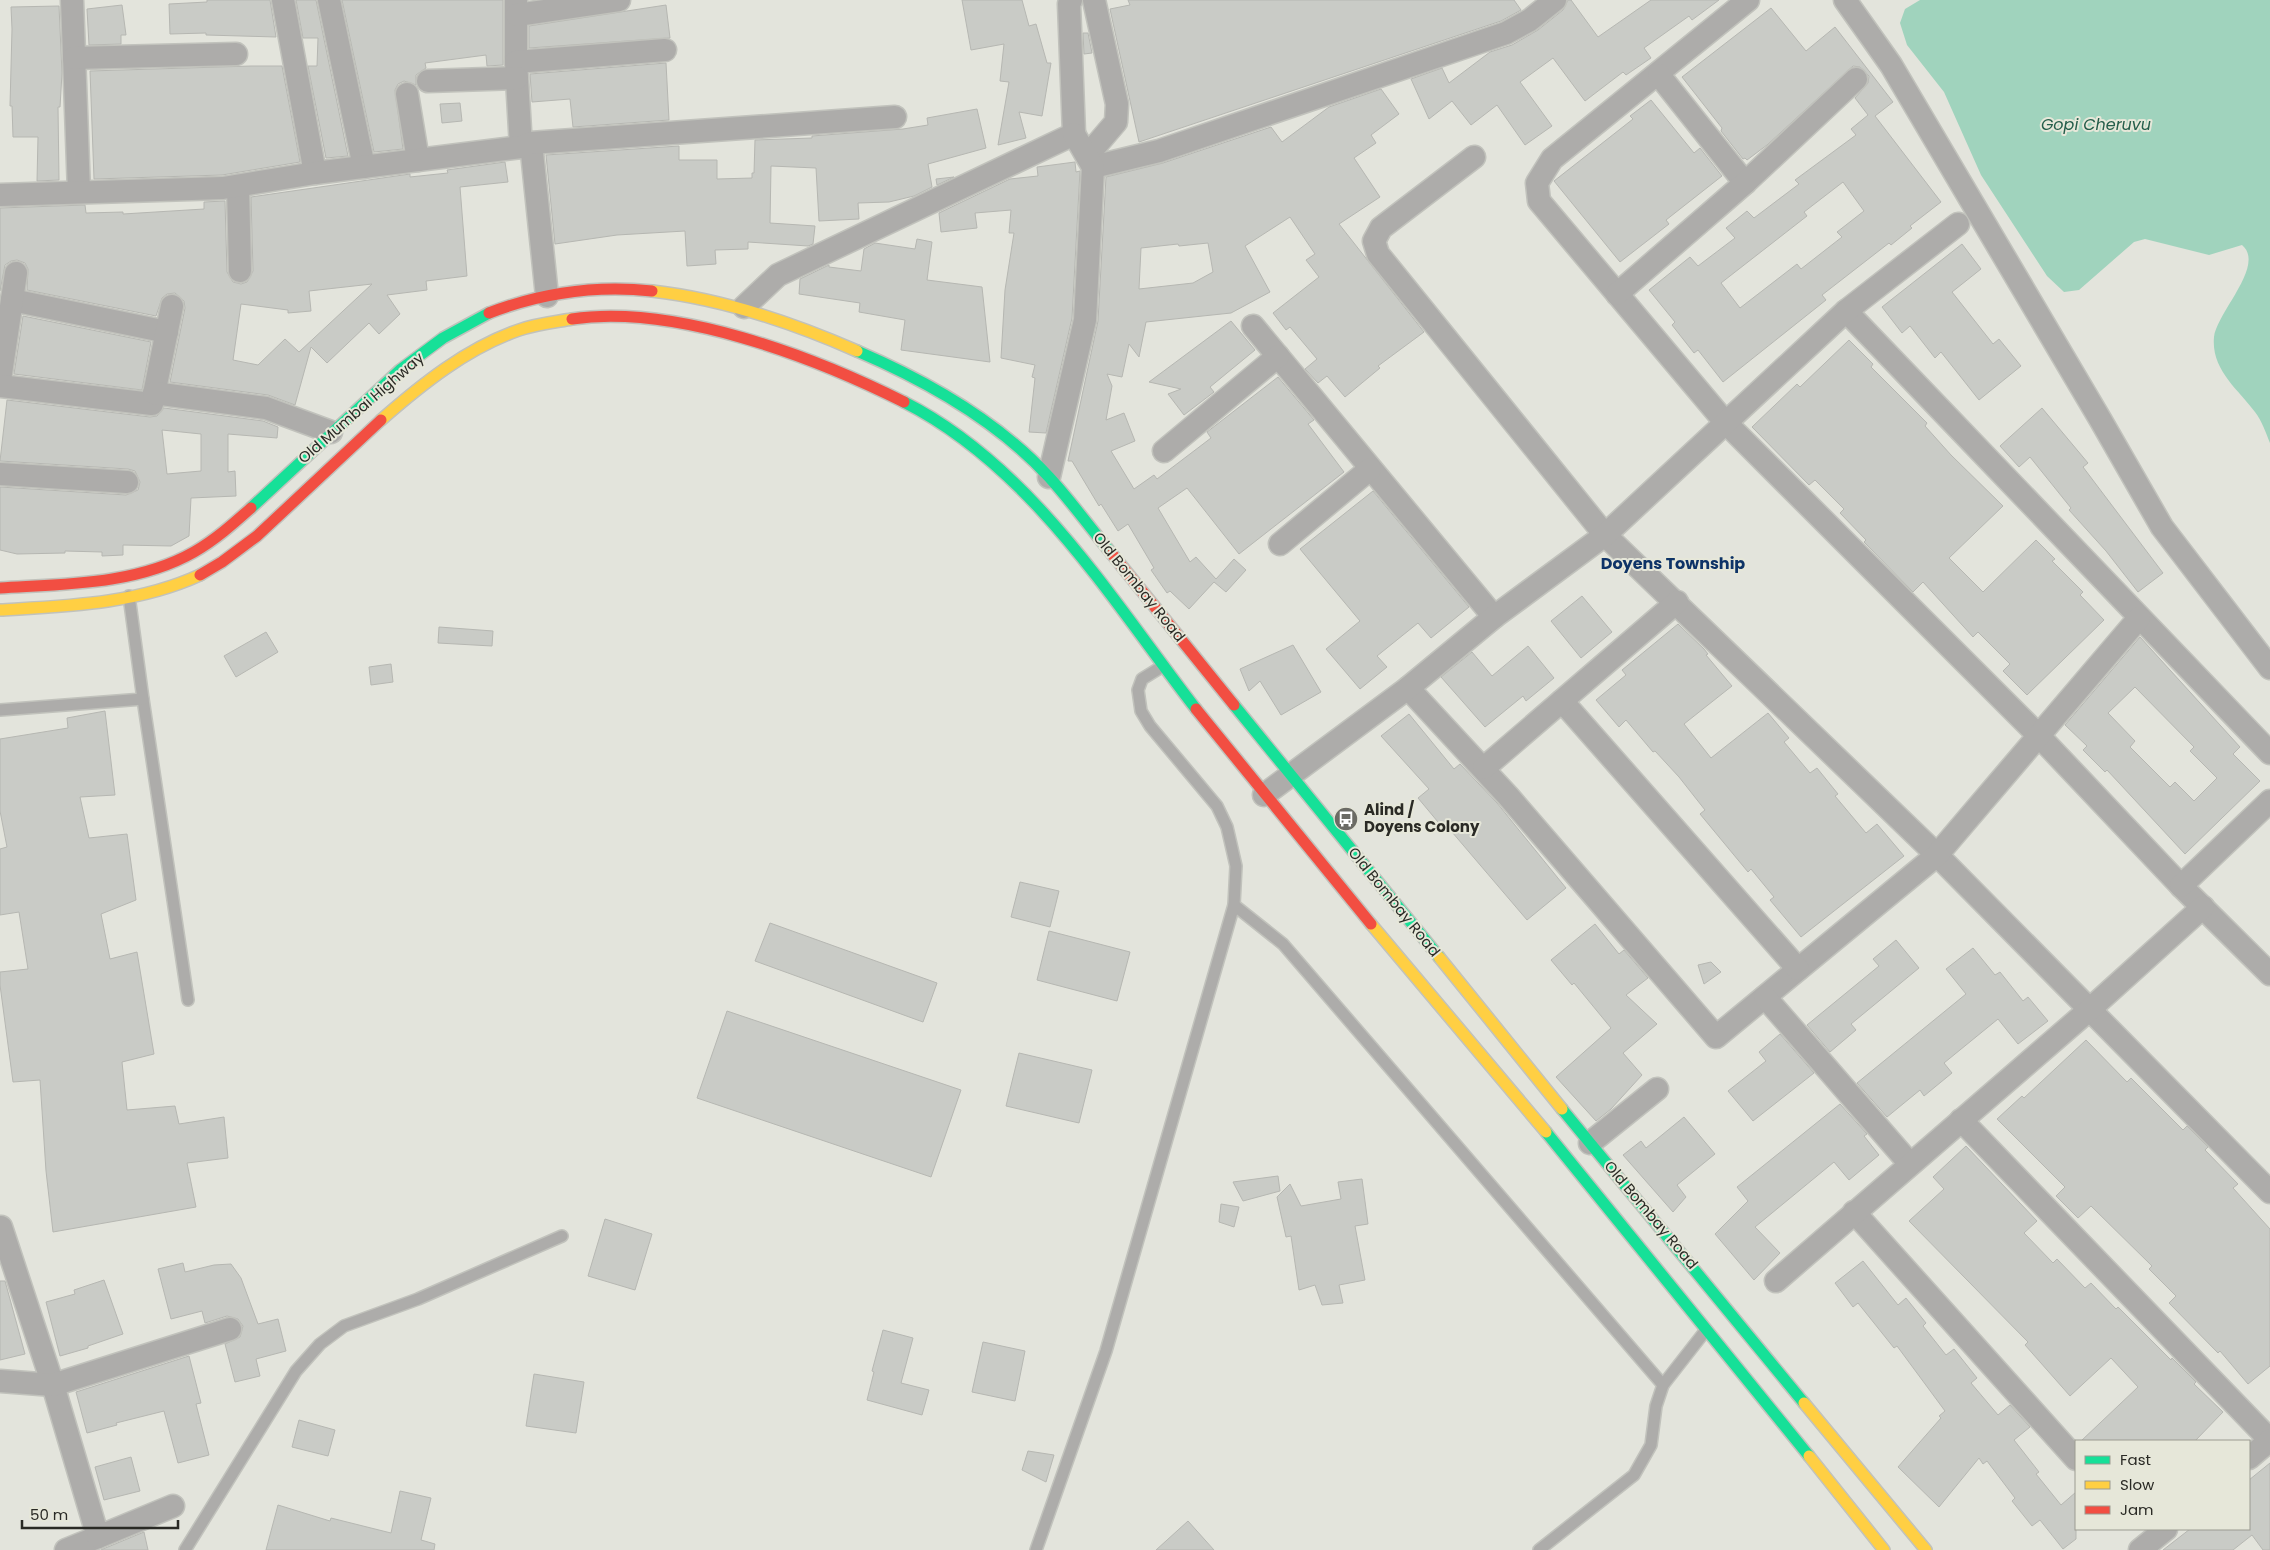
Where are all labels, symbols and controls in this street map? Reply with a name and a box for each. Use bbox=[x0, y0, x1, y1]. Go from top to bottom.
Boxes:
water label: Gopi Cheruvu bbox=[2041, 113, 2151, 136]
street label: Old Mumbai Highway bbox=[293, 347, 428, 468]
street label: Old Bombay Road bbox=[1089, 527, 1190, 646]
district label: Doyens Township bbox=[1601, 552, 1745, 575]
place label: Alind / Doyens Colony bbox=[1364, 799, 1480, 837]
bus stop icon: Alind / Doyens Colony bbox=[1333, 806, 1359, 832]
street label: Old Bombay Road bbox=[1344, 842, 1445, 961]
street label: Old Bombay Road bbox=[1600, 1156, 1703, 1273]
legend bbox=[2075, 1440, 2250, 1530]
text: Fast bbox=[2120, 1449, 2151, 1470]
text: Slow bbox=[2120, 1474, 2155, 1495]
scale bar bbox=[22, 1498, 179, 1530]
text: Jam bbox=[2120, 1499, 2154, 1520]
text: 50 m bbox=[30, 1504, 68, 1525]

